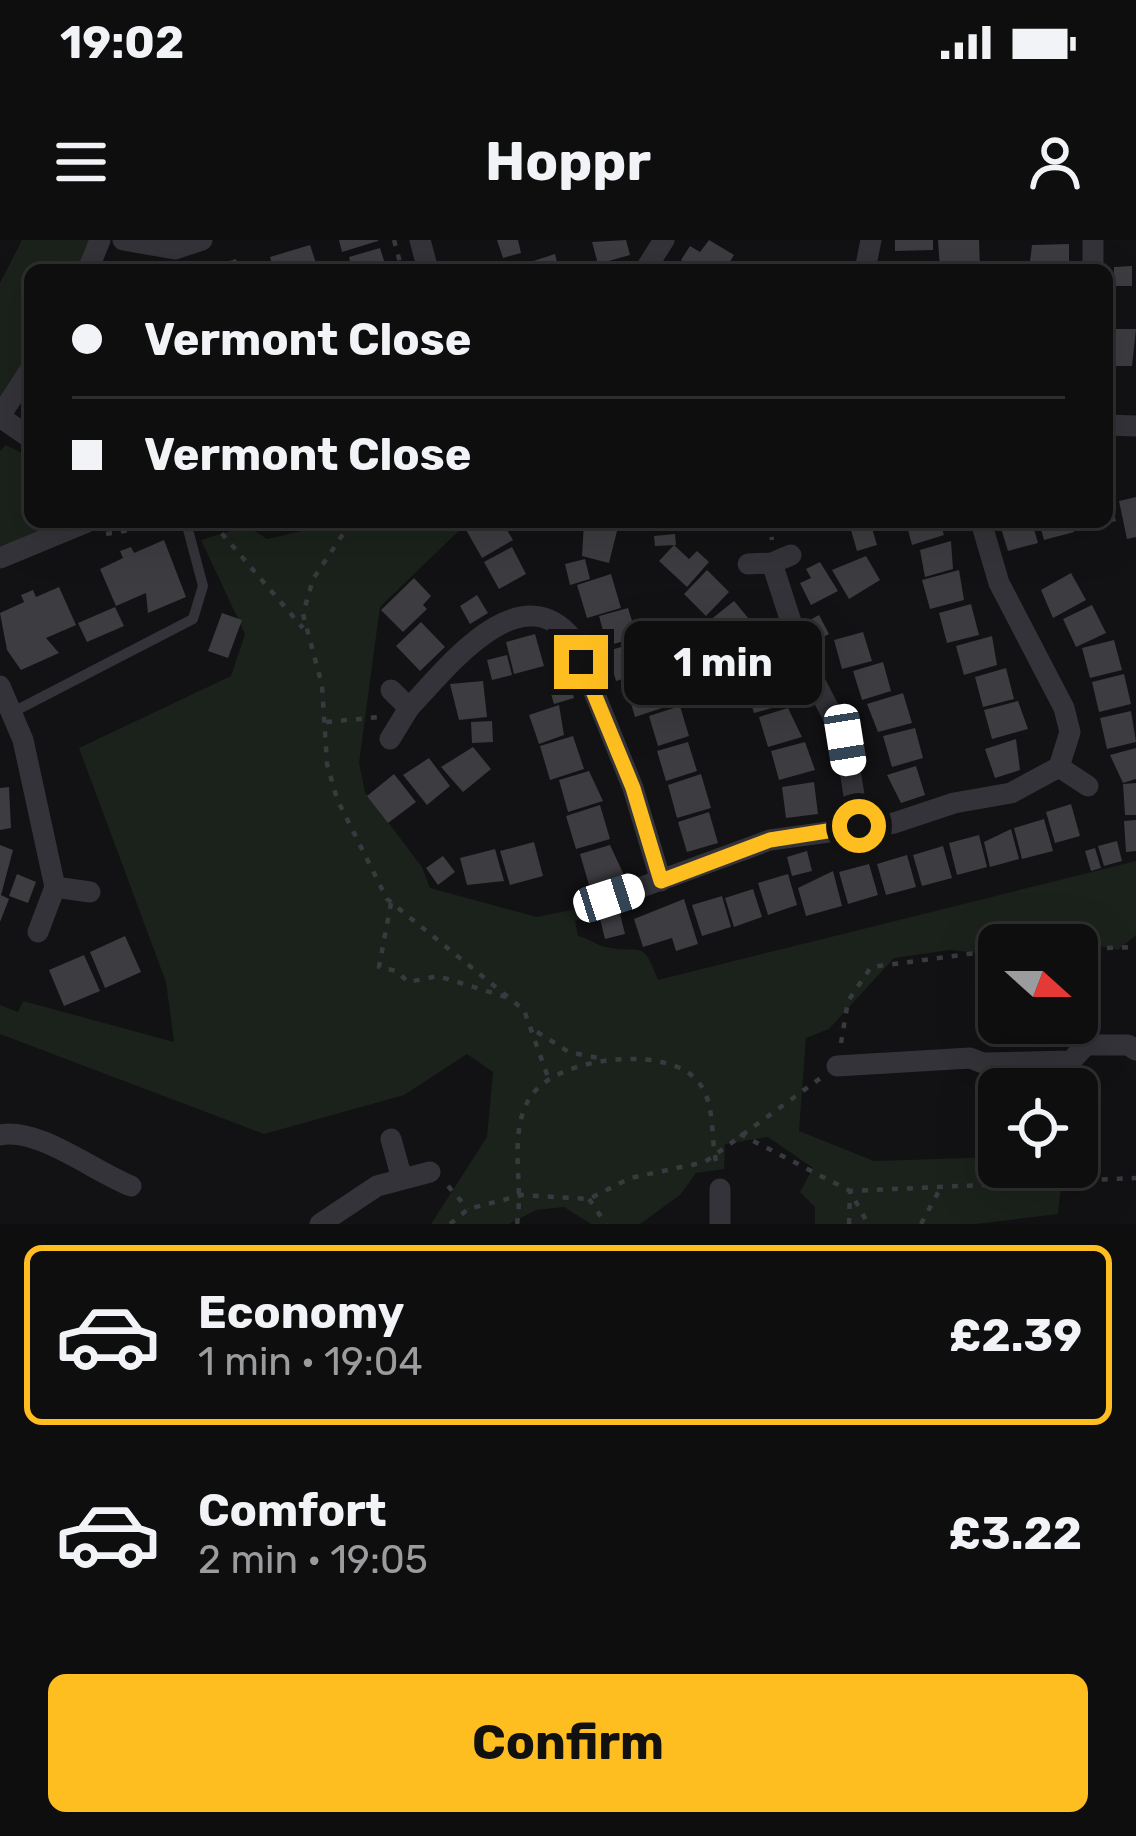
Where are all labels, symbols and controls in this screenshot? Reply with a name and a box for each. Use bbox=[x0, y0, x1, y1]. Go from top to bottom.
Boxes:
text: 19:02 bbox=[60, 16, 184, 69]
icon: menu bbox=[48, 129, 114, 195]
icon: person bbox=[1022, 129, 1088, 195]
text: Hoppr bbox=[485, 130, 651, 194]
text: Vermont Close bbox=[144, 313, 471, 366]
text: Vermont Close bbox=[144, 428, 471, 481]
callout: 1 min bbox=[623, 620, 821, 704]
route end bbox=[554, 635, 608, 689]
text: 1 min bbox=[673, 640, 773, 686]
car bbox=[822, 702, 868, 778]
route start bbox=[832, 799, 886, 853]
car bbox=[569, 870, 649, 926]
north arrow bbox=[978, 924, 1098, 1044]
map controls bbox=[978, 924, 1098, 1188]
button: locate bbox=[978, 1068, 1098, 1188]
icon: car bbox=[54, 1281, 162, 1389]
text: Economy bbox=[198, 1286, 404, 1339]
text: £2.39 bbox=[949, 1309, 1082, 1362]
text: 1 min · 19:04 bbox=[198, 1339, 423, 1385]
icon: car bbox=[54, 1479, 162, 1587]
text: Comfort bbox=[198, 1484, 387, 1537]
text: £3.22 bbox=[949, 1507, 1082, 1560]
text: 2 min · 19:05 bbox=[198, 1537, 428, 1583]
button: Confirm bbox=[48, 1674, 1088, 1812]

